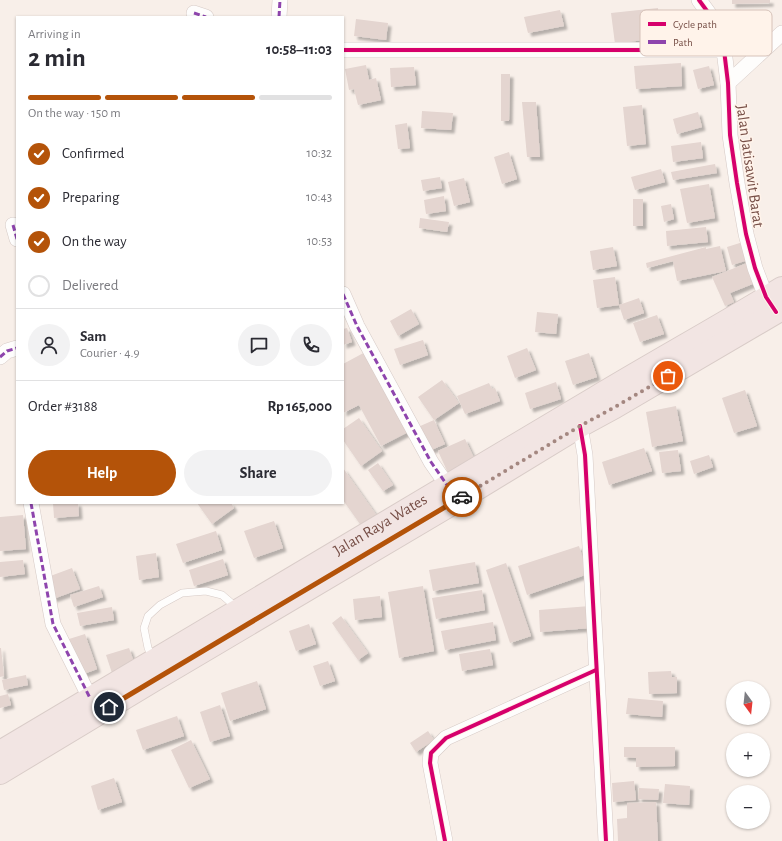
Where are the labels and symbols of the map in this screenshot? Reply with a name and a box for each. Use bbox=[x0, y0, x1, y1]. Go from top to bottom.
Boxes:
legend bbox=[640, 10, 772, 56]
text: Cycle path bbox=[673, 19, 717, 30]
text: Path bbox=[673, 37, 693, 48]
street label: Jalan Jatisawit Barat bbox=[733, 104, 767, 228]
pin bbox=[651, 359, 685, 393]
courier bbox=[442, 477, 482, 517]
street label: Jalan Raya Wates bbox=[331, 491, 430, 559]
north arrow bbox=[726, 681, 770, 725]
pin bbox=[92, 690, 126, 724]

